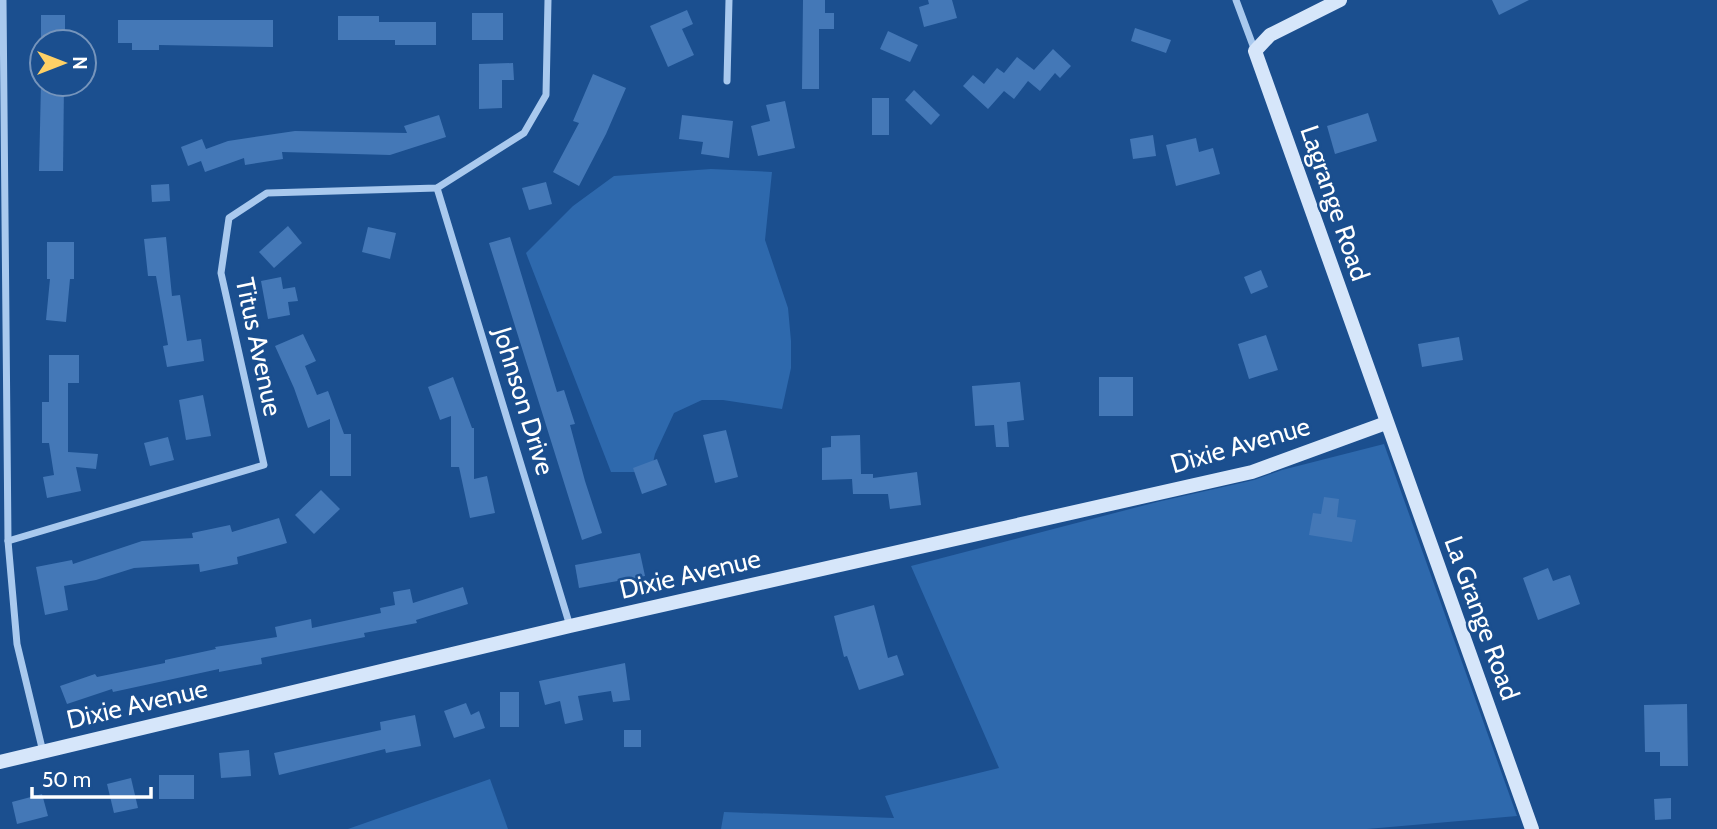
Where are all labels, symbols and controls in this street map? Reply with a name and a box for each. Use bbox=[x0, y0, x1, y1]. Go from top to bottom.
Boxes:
north arrow bbox=[28, 28, 98, 98]
text: N bbox=[68, 56, 91, 70]
street label: Lagrange Road bbox=[1293, 121, 1377, 285]
street label: Titus Avenue bbox=[229, 275, 289, 419]
street label: Johnson Drive bbox=[486, 322, 562, 479]
street label: Dixie Avenue bbox=[1167, 410, 1313, 480]
street label: La Grange Road bbox=[1438, 532, 1526, 704]
street label: Dixie Avenue bbox=[616, 542, 764, 606]
street label: Dixie Avenue bbox=[63, 672, 211, 736]
scale bar bbox=[32, 756, 150, 800]
text: 50 m bbox=[42, 767, 91, 792]

